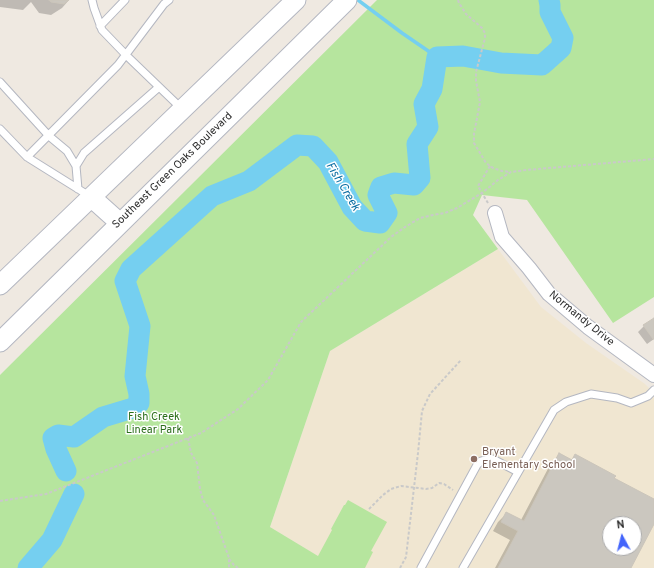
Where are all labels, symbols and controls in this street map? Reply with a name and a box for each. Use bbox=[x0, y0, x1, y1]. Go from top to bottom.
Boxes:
street label: Southeast Green Oaks Boulevard bbox=[110, 110, 236, 232]
water label: Fish Creek bbox=[322, 160, 362, 214]
street label: Normandy Drive bbox=[546, 289, 616, 349]
park label: Fish Creek Linear Park bbox=[126, 411, 182, 437]
place label: Bryant Elementary School bbox=[482, 446, 575, 472]
marker: Bryant Elementary School bbox=[469, 454, 479, 464]
north arrow bbox=[602, 516, 642, 556]
text: N bbox=[616, 518, 625, 533]

